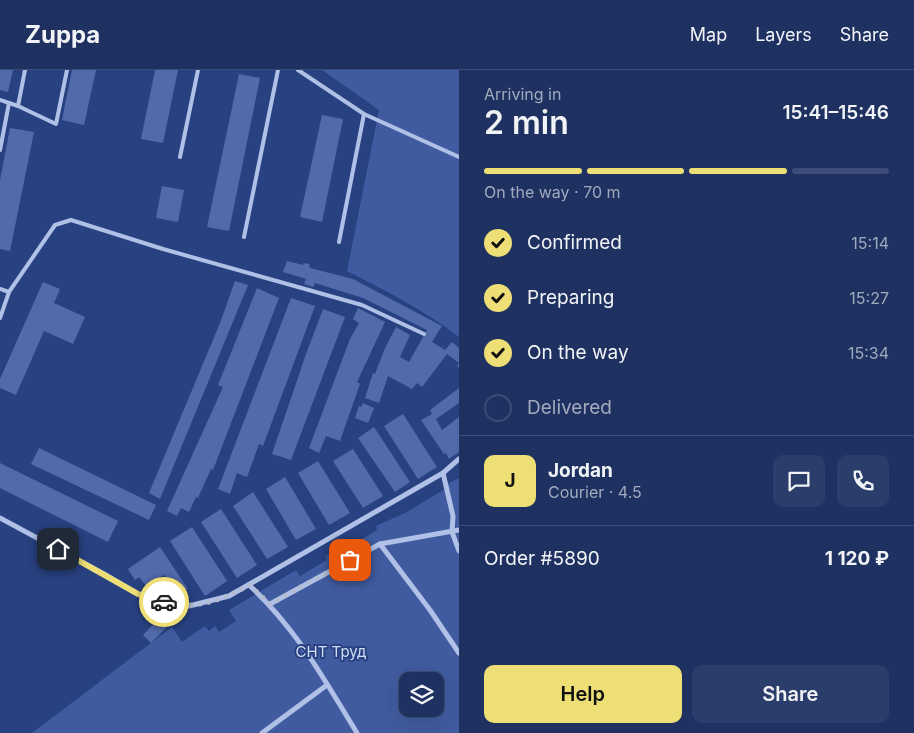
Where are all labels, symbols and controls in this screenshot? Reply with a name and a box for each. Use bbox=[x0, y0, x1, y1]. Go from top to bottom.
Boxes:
text: Zuppa bbox=[25, 20, 100, 49]
text: Map bbox=[690, 24, 727, 45]
text: Layers bbox=[755, 24, 812, 45]
text: Share bbox=[840, 24, 889, 45]
text: Arriving in bbox=[484, 84, 561, 104]
text: 15:41–15:46 bbox=[783, 101, 889, 124]
text: 2 min bbox=[484, 103, 569, 142]
text: On the way · 70 m bbox=[484, 182, 621, 202]
icon: check bbox=[484, 229, 512, 257]
text: Confirmed bbox=[527, 231, 622, 254]
text: 15:14 bbox=[851, 233, 889, 253]
icon: check bbox=[484, 284, 512, 312]
text: Preparing bbox=[527, 286, 614, 309]
text: 15:27 bbox=[849, 288, 889, 308]
icon: check bbox=[484, 339, 512, 367]
text: On the way bbox=[527, 341, 629, 364]
text: 15:34 bbox=[848, 343, 889, 363]
text: Delivered bbox=[527, 396, 612, 419]
button: chat bbox=[773, 455, 825, 507]
button: phone bbox=[837, 455, 889, 507]
text: Jordan bbox=[548, 459, 613, 482]
text: J bbox=[504, 469, 516, 492]
text: Courier · 4.5 bbox=[548, 482, 642, 502]
pin bbox=[37, 528, 79, 570]
icon: home bbox=[44, 535, 72, 563]
pin bbox=[329, 539, 371, 581]
icon: bag bbox=[336, 546, 364, 574]
text: Order #5890 bbox=[484, 547, 600, 570]
text: 1 120 ₽ bbox=[825, 547, 889, 570]
courier bbox=[139, 577, 189, 627]
icon: car bbox=[150, 588, 178, 616]
park label: СНТ Труд bbox=[296, 642, 366, 661]
button: Help bbox=[484, 665, 682, 723]
button: Share bbox=[692, 665, 889, 723]
map controls bbox=[399, 672, 444, 717]
button: layers bbox=[399, 672, 444, 717]

